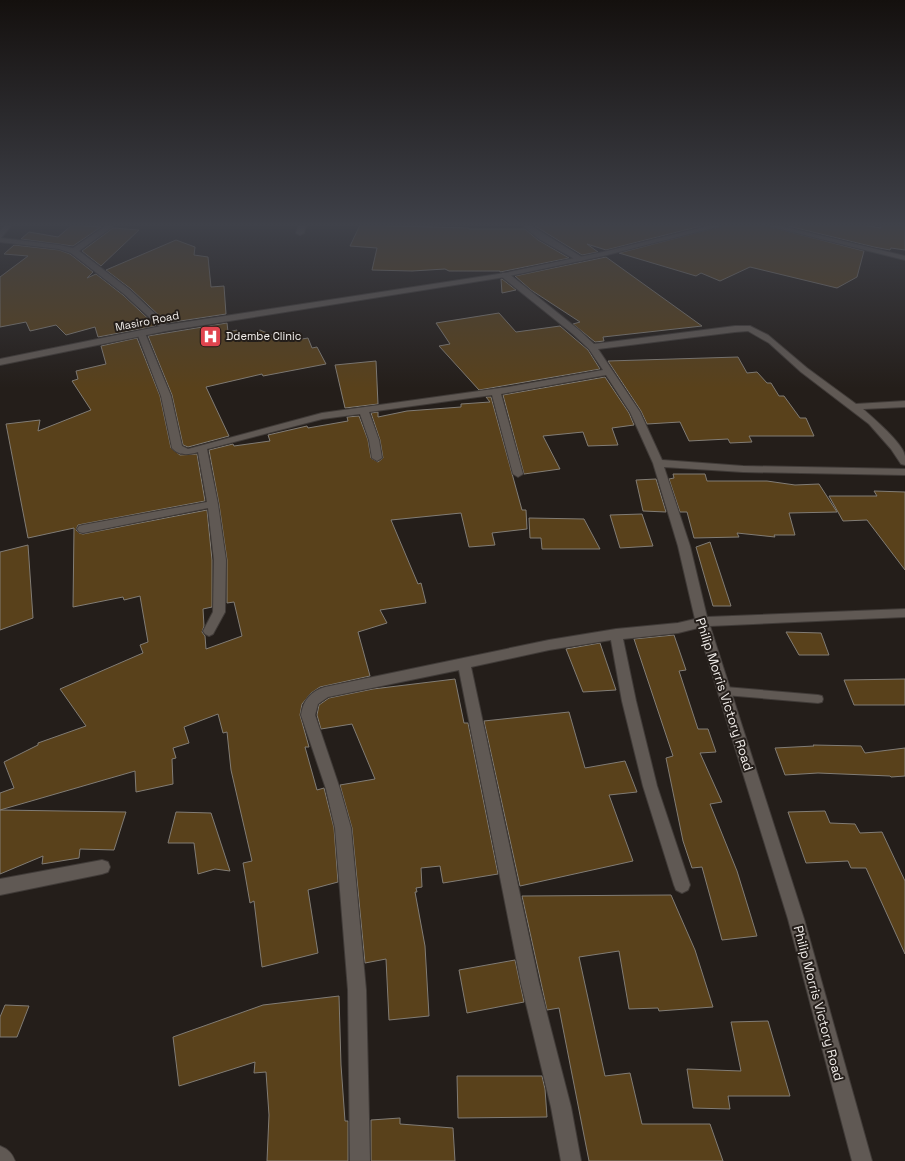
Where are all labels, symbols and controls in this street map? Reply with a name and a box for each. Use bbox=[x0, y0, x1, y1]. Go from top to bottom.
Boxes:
street label: Masiro Road bbox=[114, 308, 180, 334]
hospital icon: Ddembe Clinic bbox=[198, 323, 224, 349]
place label: Ddembe Clinic bbox=[226, 329, 301, 343]
street label: Philip Morris Victory Road bbox=[692, 615, 757, 773]
street label: Philip Morris Victory Road bbox=[790, 924, 847, 1083]

